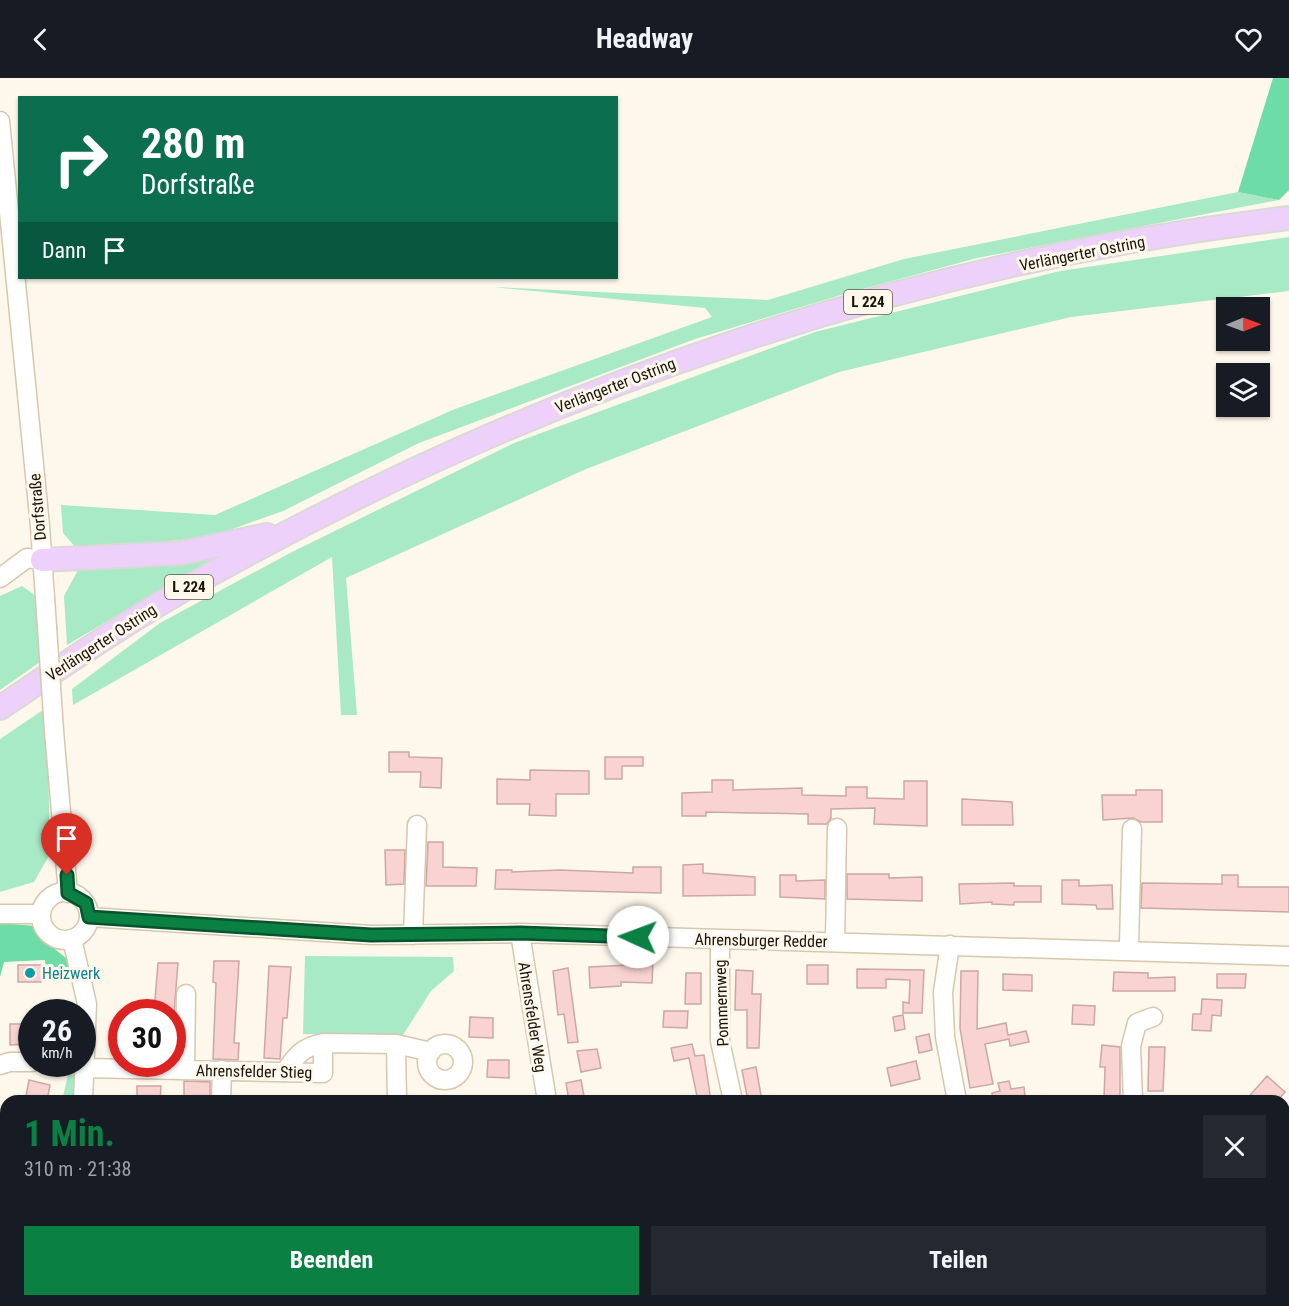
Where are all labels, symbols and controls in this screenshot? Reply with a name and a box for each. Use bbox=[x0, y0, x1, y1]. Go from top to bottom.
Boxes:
icon: back bbox=[24, 23, 57, 56]
text: Headway bbox=[596, 23, 693, 55]
icon: heart bbox=[1232, 23, 1265, 56]
text: 280 m bbox=[141, 119, 246, 168]
icon: right bbox=[42, 120, 120, 198]
text: Dorfstraße bbox=[141, 169, 255, 201]
street label: Verlängerter Ostring bbox=[1018, 232, 1146, 275]
icon: arrive bbox=[98, 234, 131, 267]
text: Dann bbox=[42, 238, 86, 263]
road number: L 224 bbox=[844, 290, 892, 314]
north arrow bbox=[1216, 297, 1270, 351]
map controls bbox=[1216, 297, 1270, 417]
street label: Verlängerter Ostring bbox=[552, 354, 678, 417]
button: layers bbox=[1216, 363, 1270, 417]
street label: Dorfstraße bbox=[25, 473, 50, 541]
road number: L 224 bbox=[165, 575, 213, 599]
street label: Verlängerter Ostring bbox=[43, 600, 160, 685]
pin bbox=[41, 813, 92, 875]
icon: arrive bbox=[50, 822, 83, 855]
position arrow bbox=[606, 905, 670, 969]
street label: Ahrensburger Redder bbox=[694, 930, 828, 951]
street label: Pommernweg bbox=[710, 959, 733, 1047]
street label: Ahrensfelder Weg bbox=[514, 960, 551, 1074]
place label: Heizwerk bbox=[42, 964, 101, 983]
marker: Heizwerk bbox=[23, 966, 37, 980]
speed limit sign: 30 bbox=[108, 999, 186, 1077]
text: 26 bbox=[42, 1013, 72, 1048]
text: km/h bbox=[42, 1044, 72, 1062]
street label: Ahrensfelder Stieg bbox=[196, 1061, 312, 1082]
text: 1 Min. bbox=[24, 1113, 115, 1155]
button: close bbox=[1203, 1115, 1266, 1178]
text: 310 m · 21:38 bbox=[24, 1157, 131, 1181]
button: Beenden bbox=[24, 1226, 639, 1295]
button: Teilen bbox=[651, 1226, 1266, 1295]

